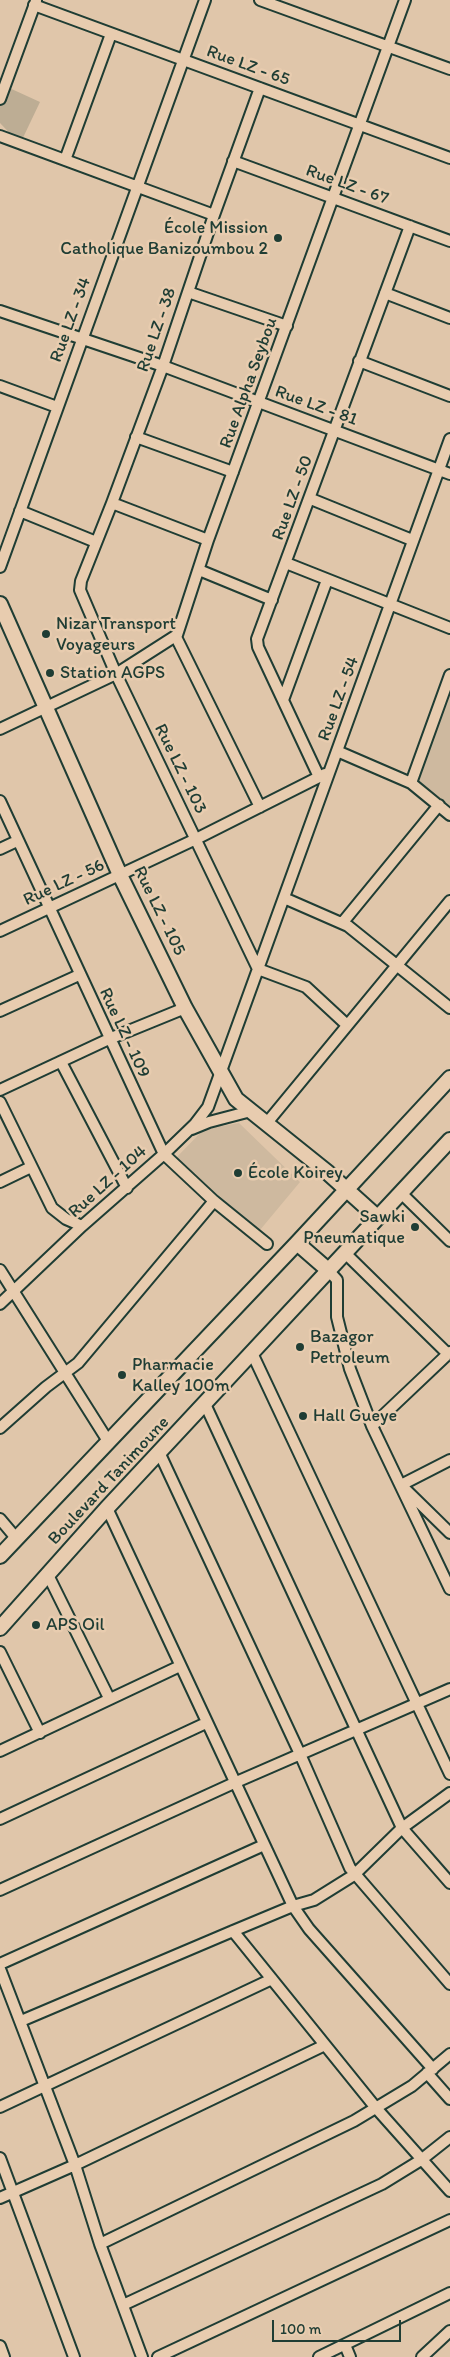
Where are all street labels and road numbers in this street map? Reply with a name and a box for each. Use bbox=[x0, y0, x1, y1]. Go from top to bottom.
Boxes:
street label: Rue LZ - 65 bbox=[203, 41, 293, 91]
street label: Rue LZ - 67 bbox=[303, 160, 391, 210]
street label: Rue LZ - 34 bbox=[46, 275, 96, 365]
street label: Rue LZ - 38 bbox=[133, 285, 181, 375]
street label: Rue Alpha Seybou bbox=[215, 315, 283, 451]
street label: Rue LZ - 81 bbox=[272, 381, 360, 431]
street label: Rue LZ - 50 bbox=[268, 453, 318, 543]
street label: Rue LZ - 54 bbox=[314, 654, 364, 744]
street label: Rue LZ - 103 bbox=[149, 721, 211, 817]
street label: Rue LZ - 56 bbox=[20, 855, 108, 911]
street label: Rue LZ - 105 bbox=[128, 863, 190, 959]
street label: Rue LZ - 109 bbox=[94, 985, 154, 1081]
street label: Rue LZ - 104 bbox=[64, 1141, 152, 1223]
street label: Boulevard Tanimoune bbox=[44, 1412, 174, 1550]

